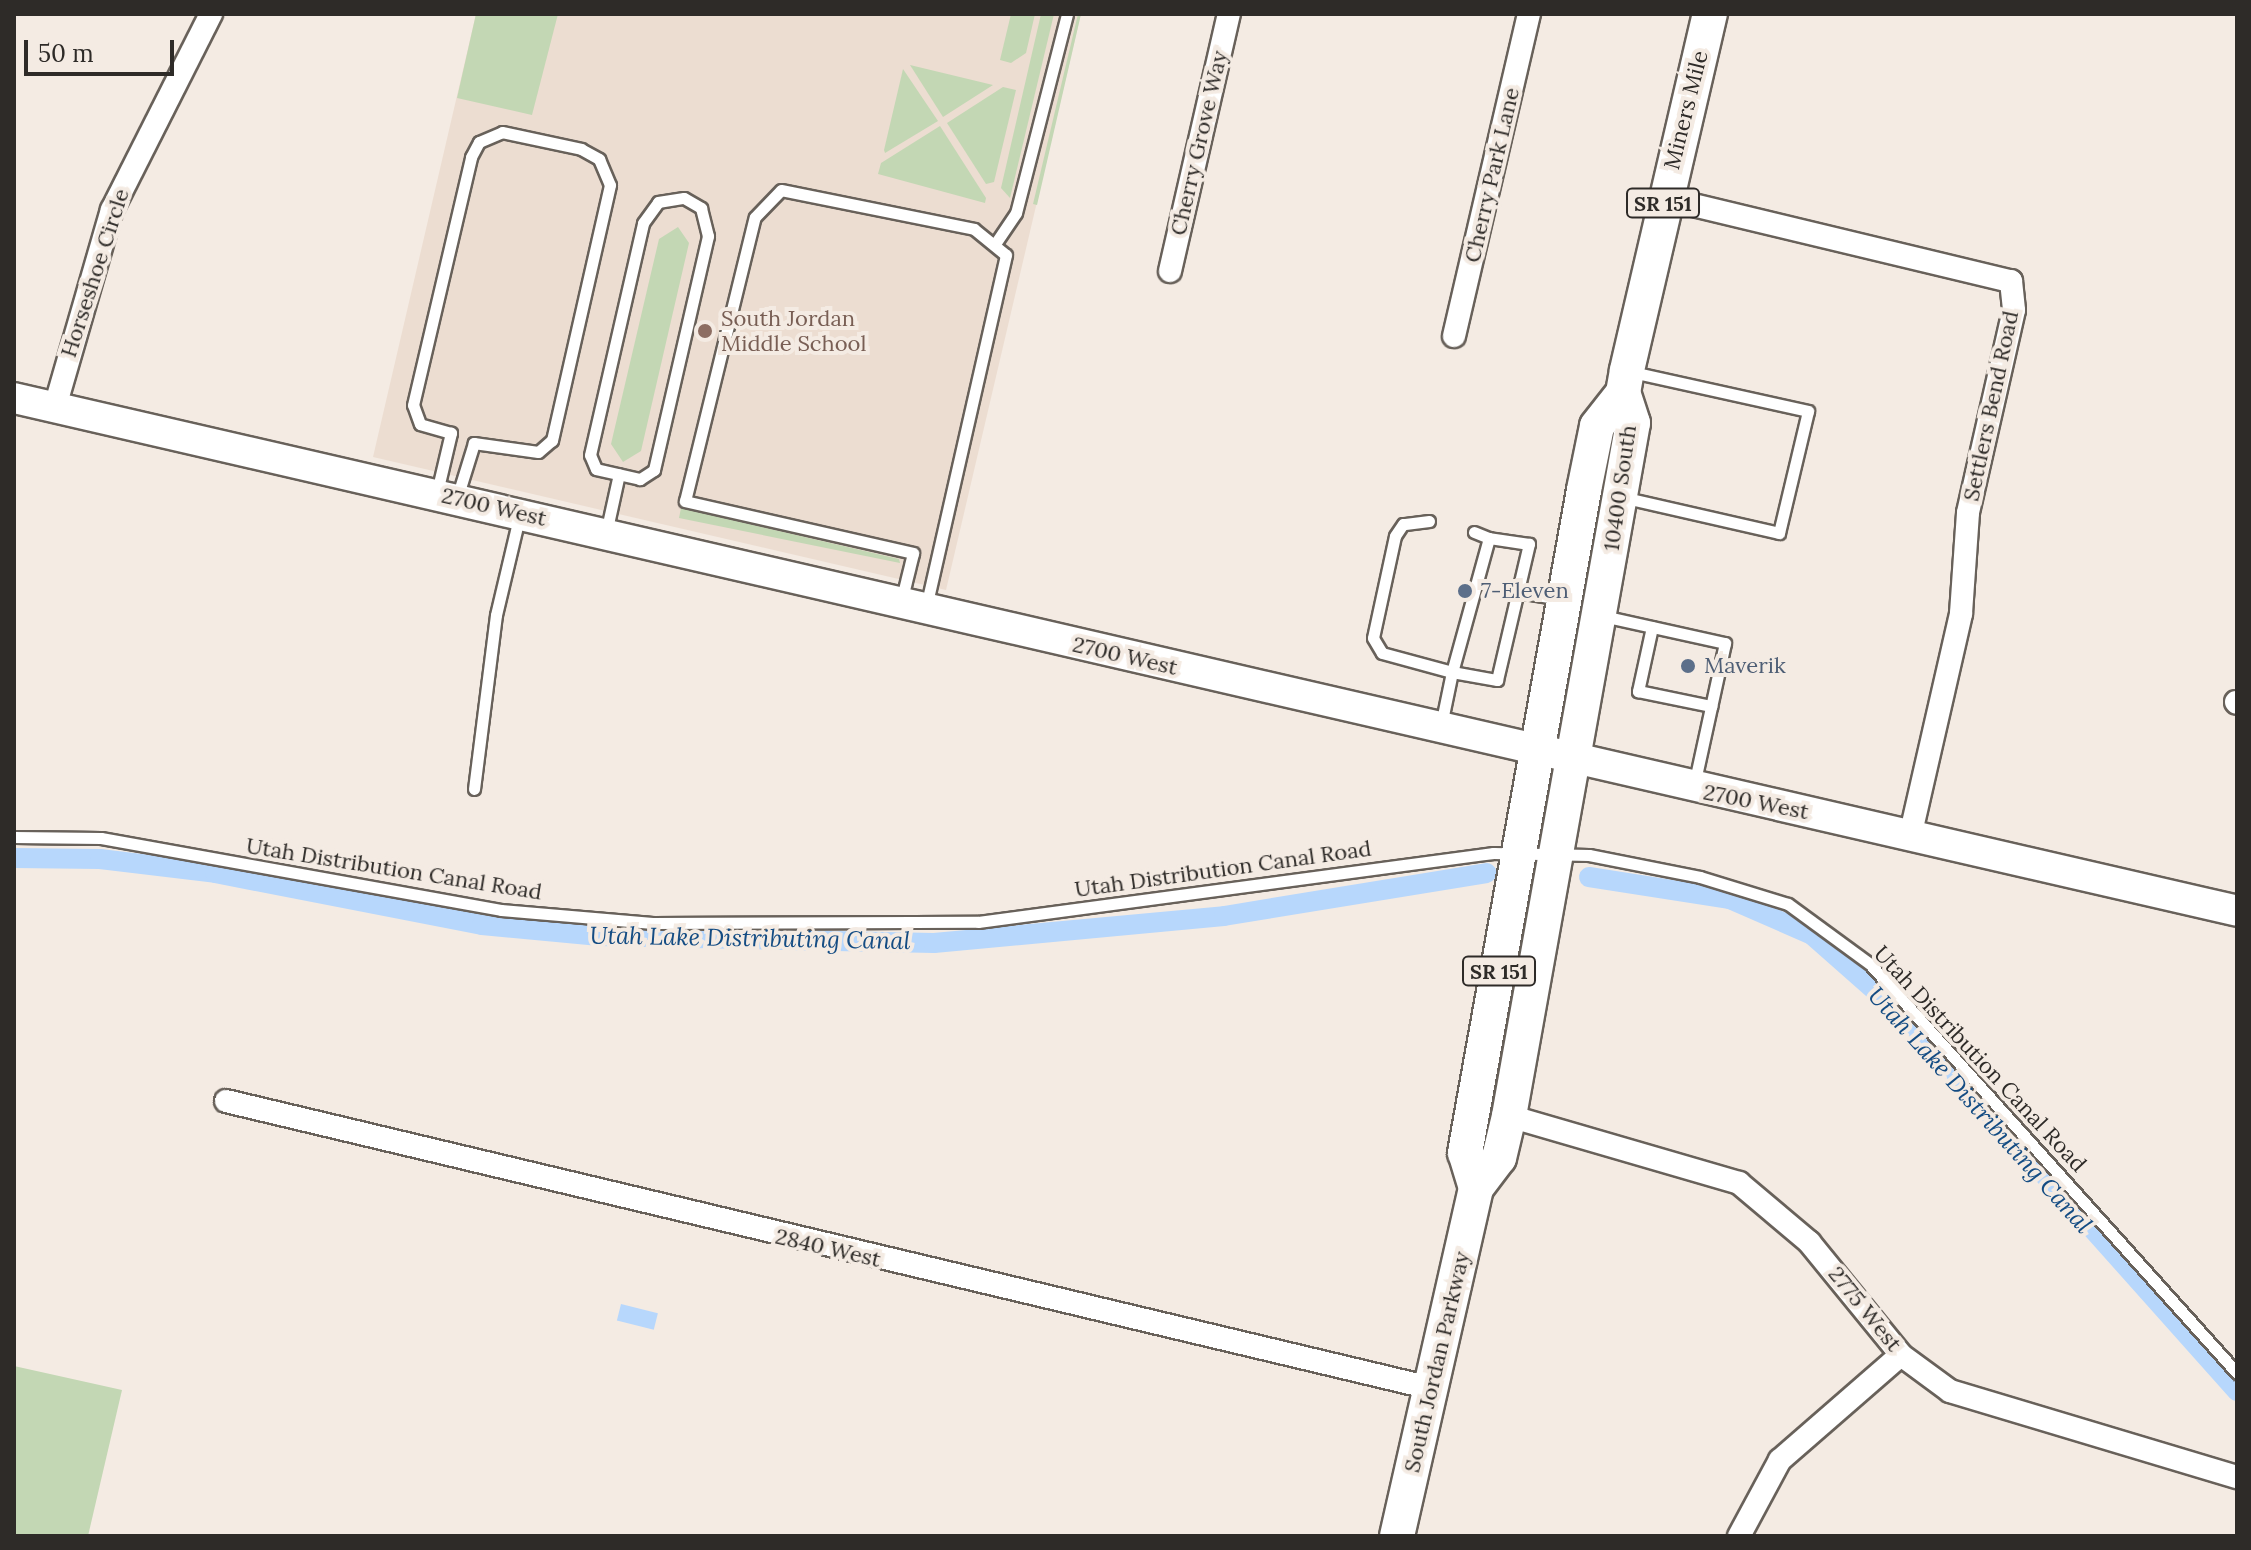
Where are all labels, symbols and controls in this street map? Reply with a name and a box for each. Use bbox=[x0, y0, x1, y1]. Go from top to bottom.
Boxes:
scale bar bbox=[28, 24, 178, 74]
text: 50 m bbox=[38, 38, 94, 69]
street label: Cherry Grove Way bbox=[1165, 48, 1233, 238]
street label: Miners Mile bbox=[1659, 48, 1713, 172]
street label: Cherry Park Lane bbox=[1459, 85, 1525, 265]
street label: Horseshoe Circle bbox=[55, 185, 135, 361]
road number: SR 151 bbox=[1625, 187, 1701, 219]
place label: South Jordan Middle School bbox=[721, 305, 866, 356]
street label: Settlers Bend Road bbox=[1958, 308, 2024, 504]
marker: South Jordan Middle School bbox=[696, 322, 714, 340]
street label: 10400 South bbox=[1598, 423, 1642, 553]
street label: 2700 West bbox=[439, 482, 549, 532]
place label: 7-Eleven bbox=[1481, 578, 1569, 604]
marker: 7-Eleven bbox=[1456, 582, 1474, 600]
street label: 2700 West bbox=[1070, 631, 1180, 681]
place label: Maverik bbox=[1704, 653, 1786, 679]
marker: Maverik bbox=[1679, 657, 1697, 675]
street label: 2700 West bbox=[1701, 779, 1811, 825]
street label: Utah Distribution Canal Road bbox=[244, 833, 544, 905]
street label: Utah Distribution Canal Road bbox=[1073, 835, 1373, 903]
water label: Utah Lake Distributing Canal bbox=[589, 921, 911, 955]
street label: Utah Distribution Canal Road bbox=[1868, 941, 2092, 1177]
road number: SR 151 bbox=[1461, 955, 1537, 987]
water label: Utah Lake Distributing Canal bbox=[1862, 981, 2098, 1239]
street label: 2840 West bbox=[773, 1223, 883, 1273]
street label: South Jordan Parkway bbox=[1399, 1249, 1475, 1475]
street label: 2775 West bbox=[1823, 1261, 1907, 1357]

